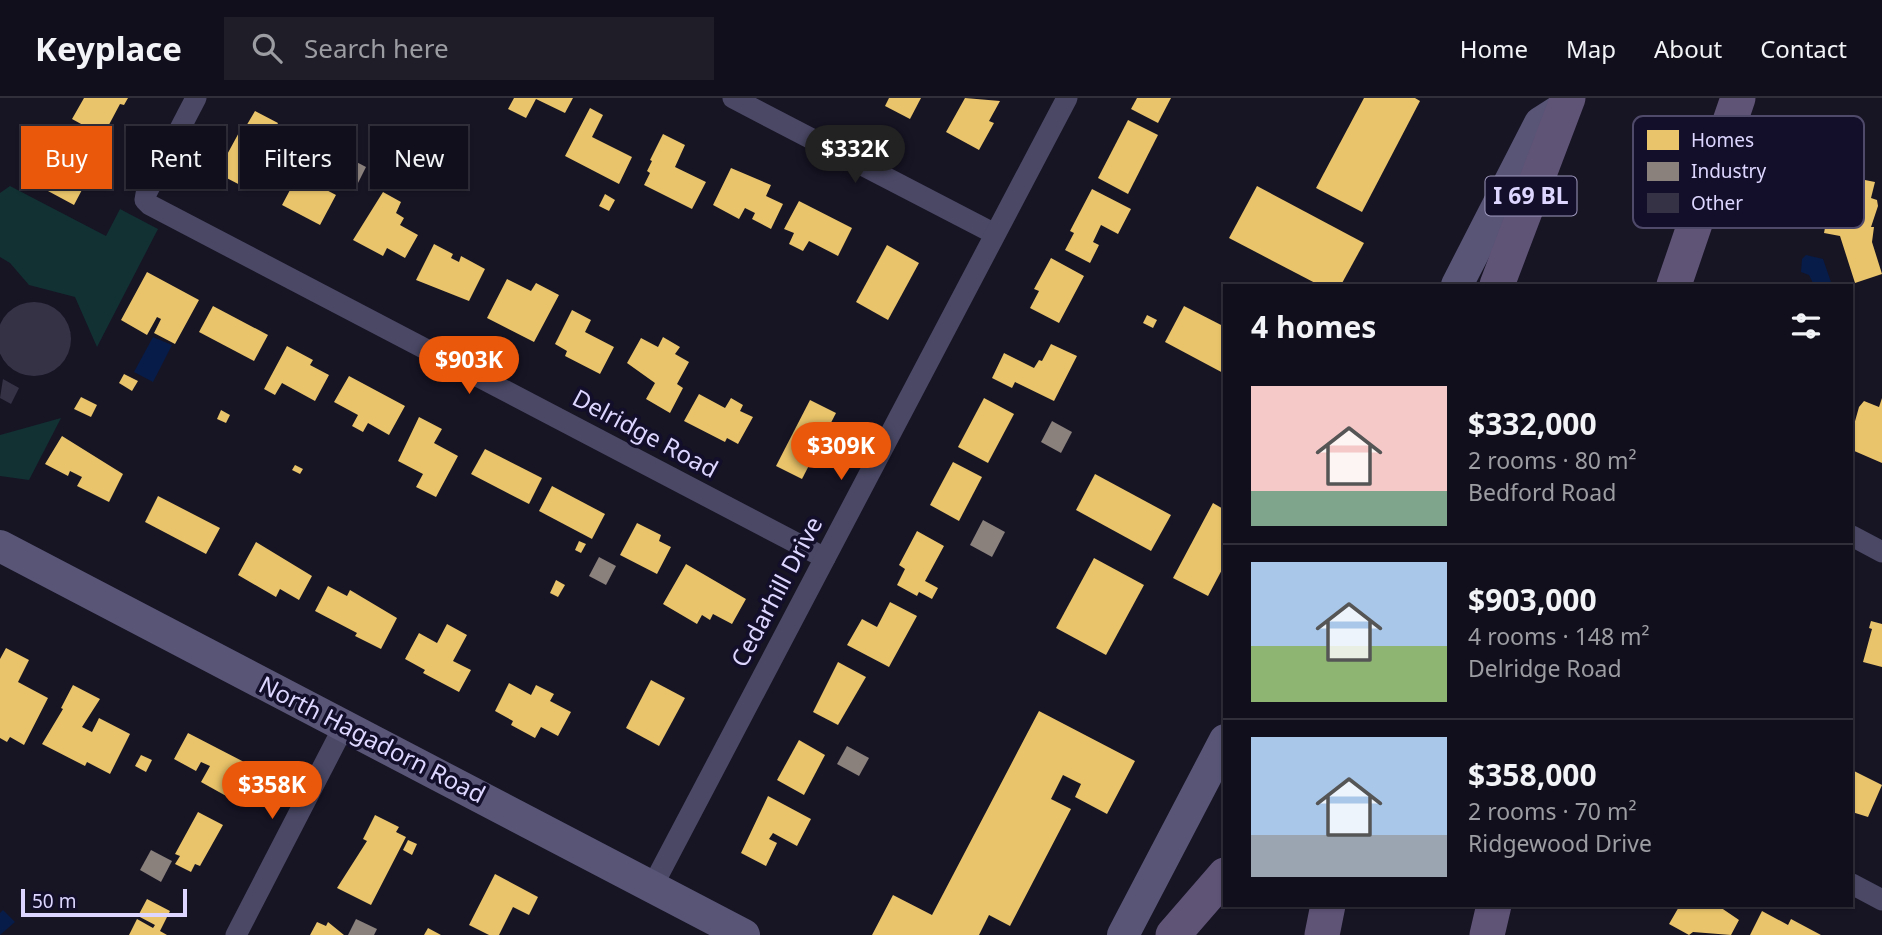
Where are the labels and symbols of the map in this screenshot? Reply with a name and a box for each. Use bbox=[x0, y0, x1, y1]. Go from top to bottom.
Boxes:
legend bbox=[1633, 116, 1864, 228]
pin: $332K bbox=[806, 126, 904, 185]
text: Homes bbox=[1691, 127, 1754, 153]
text: Industry bbox=[1691, 158, 1766, 184]
road number: I 69 BL bbox=[1486, 176, 1576, 216]
text: Other bbox=[1691, 190, 1743, 216]
pin: $903K bbox=[420, 336, 518, 396]
street label: Delridge Road bbox=[567, 380, 724, 485]
pin: $309K bbox=[792, 422, 890, 482]
street label: Cedarhill Drive bbox=[722, 510, 829, 672]
street label: North Hagadorn Road bbox=[254, 667, 491, 810]
pin: $358K bbox=[223, 762, 321, 821]
scale bar bbox=[21, 886, 187, 918]

